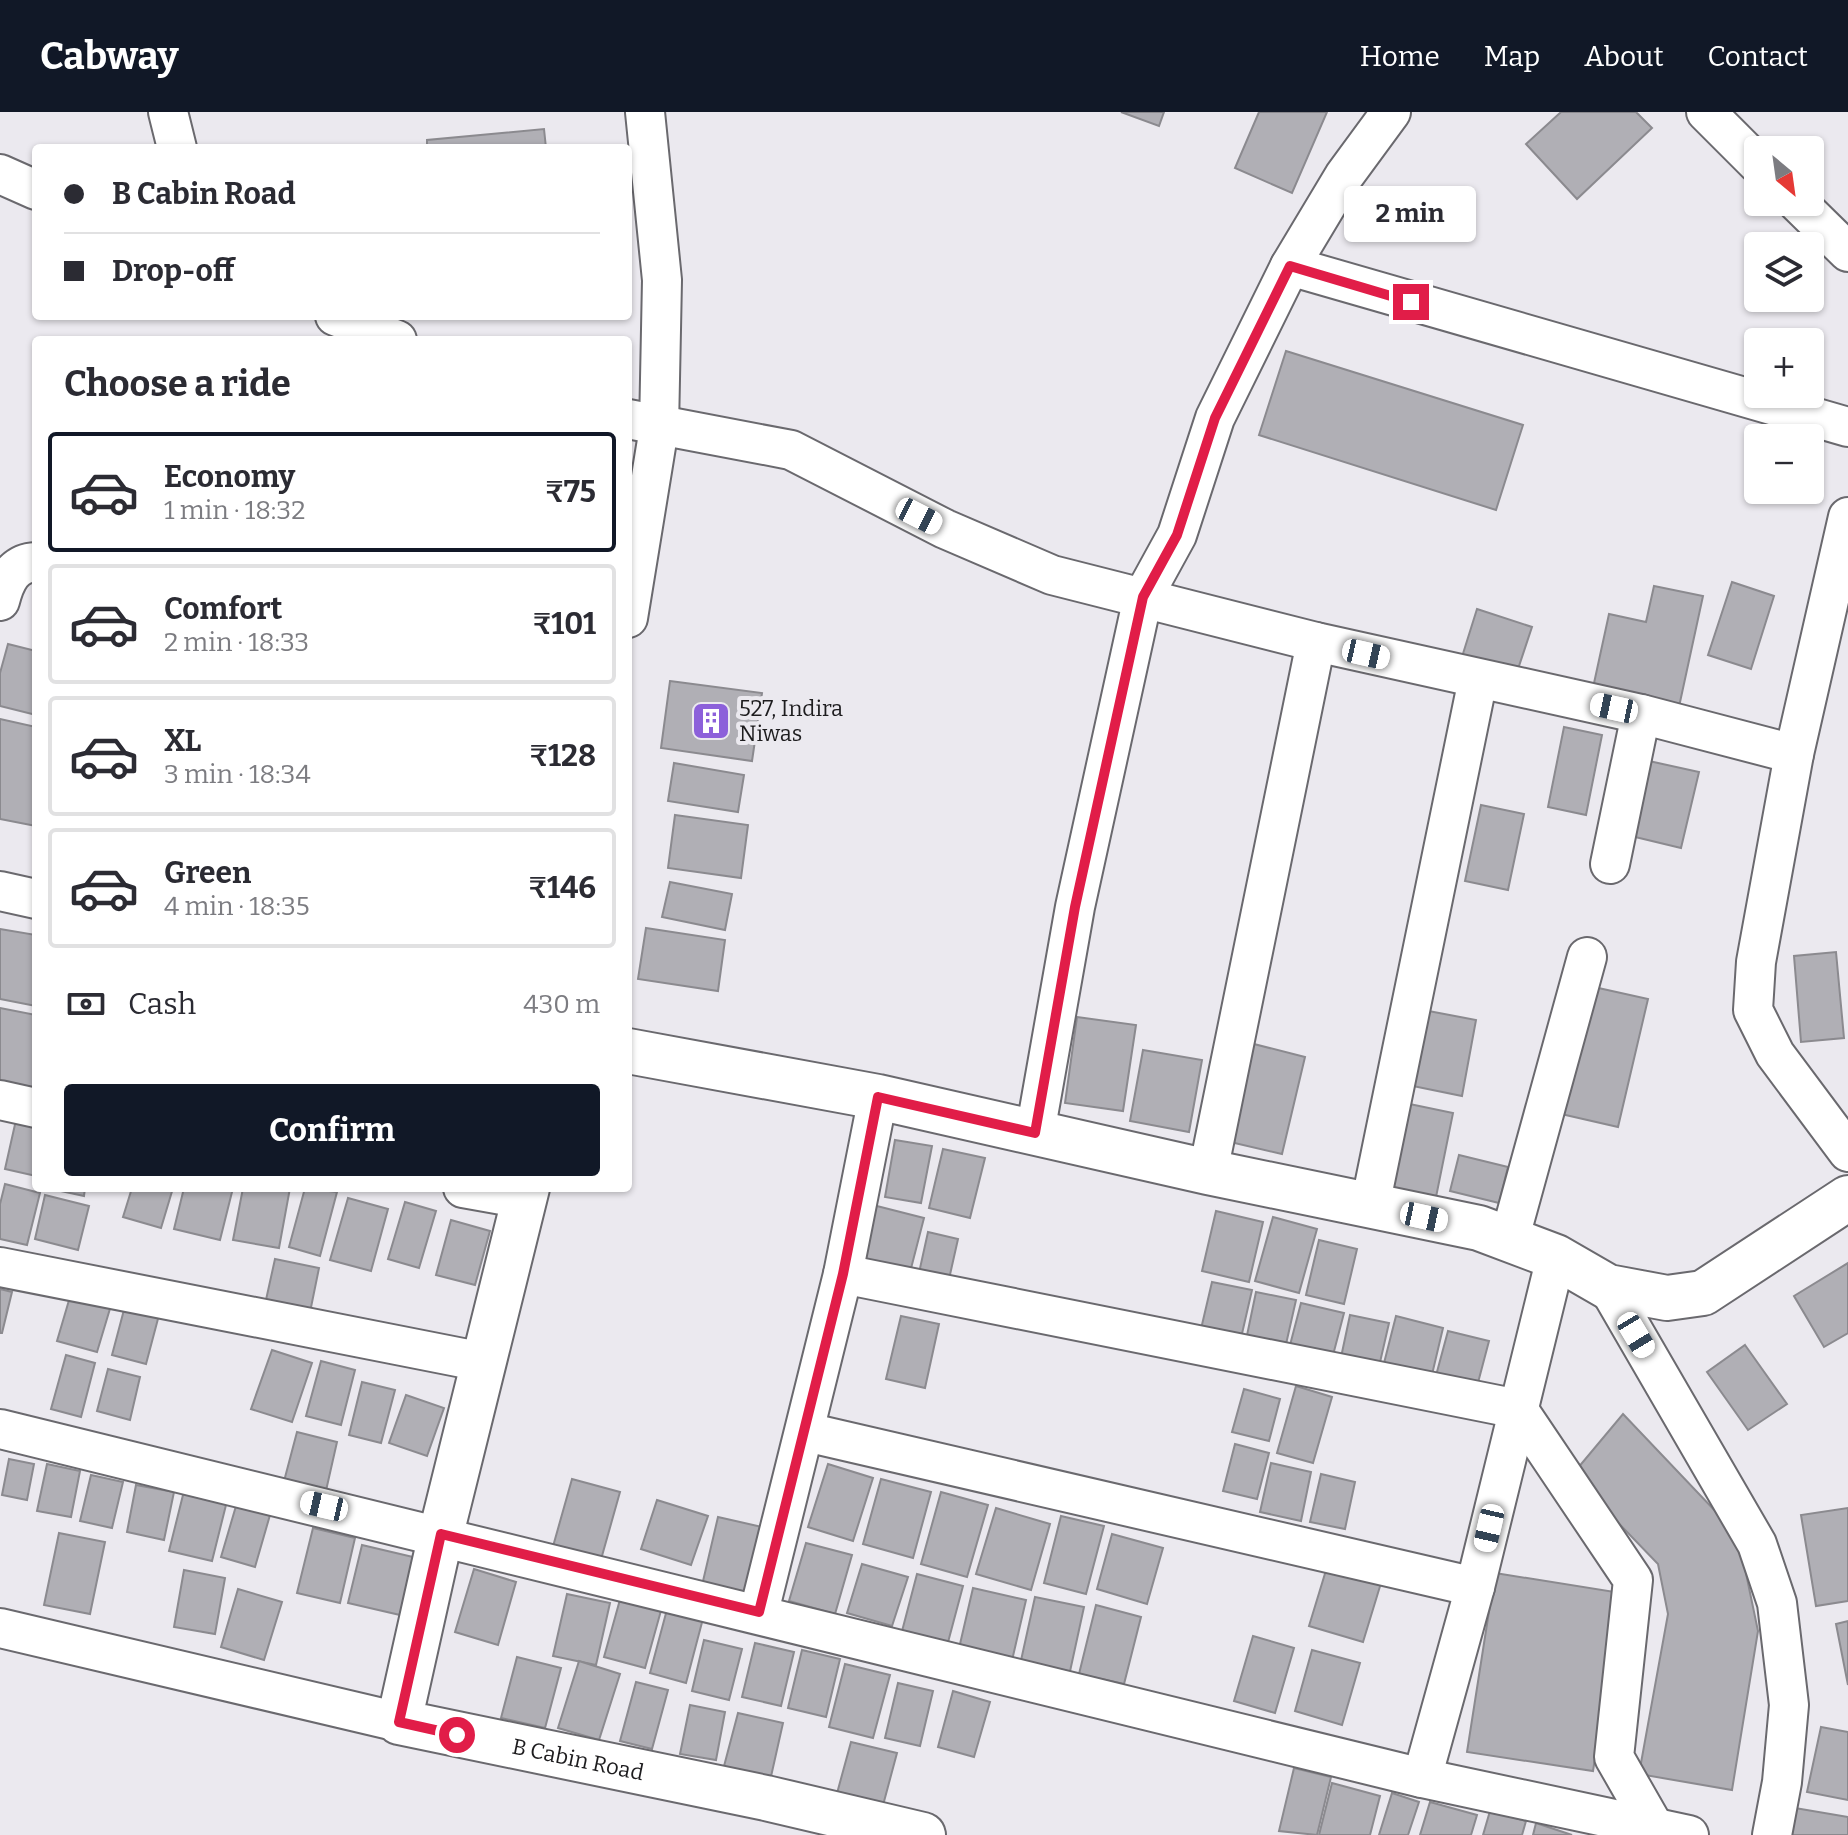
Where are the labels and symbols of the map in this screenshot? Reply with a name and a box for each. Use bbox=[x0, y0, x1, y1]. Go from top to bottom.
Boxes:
north arrow bbox=[1744, 136, 1824, 216]
callout: 2 min bbox=[1345, 186, 1477, 242]
route end bbox=[1393, 284, 1429, 320]
car bbox=[892, 494, 946, 538]
car bbox=[1340, 637, 1392, 671]
car bbox=[1588, 691, 1640, 725]
place label: 527, Indira Niwas bbox=[739, 695, 843, 747]
building icon: 527, Indira Niwas bbox=[690, 700, 732, 742]
car bbox=[1398, 1200, 1450, 1234]
car bbox=[1613, 1308, 1659, 1362]
car bbox=[298, 1489, 350, 1523]
car bbox=[1472, 1502, 1506, 1554]
route start bbox=[439, 1717, 475, 1753]
street label: B Cabin Road bbox=[510, 1733, 646, 1786]

